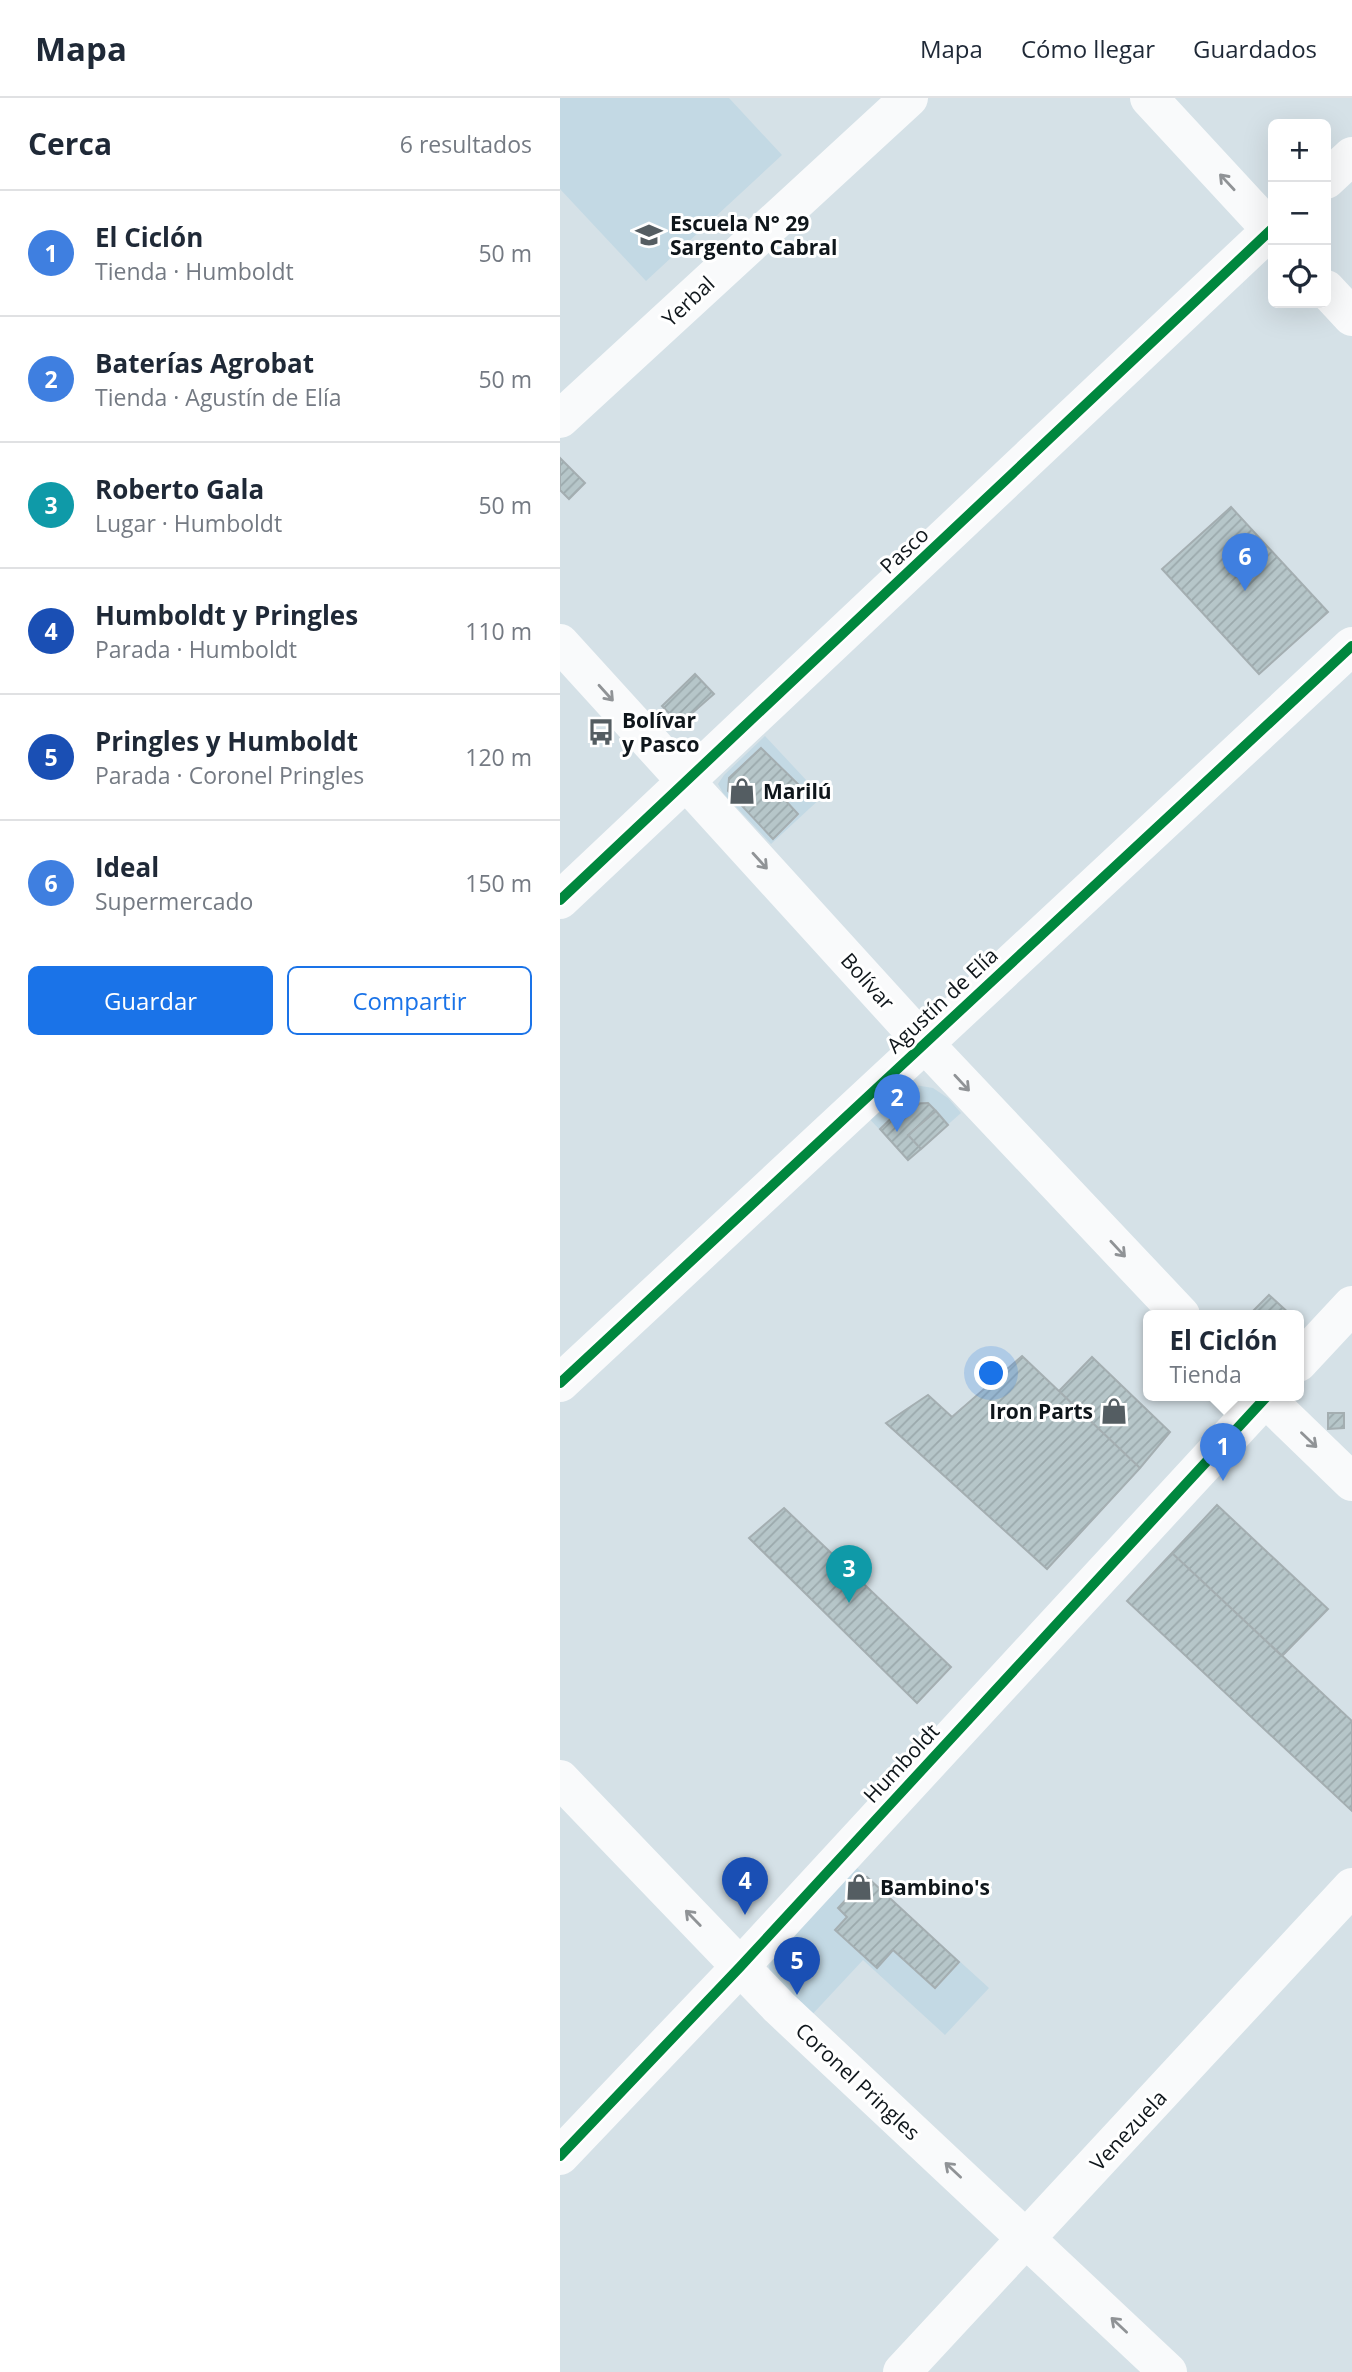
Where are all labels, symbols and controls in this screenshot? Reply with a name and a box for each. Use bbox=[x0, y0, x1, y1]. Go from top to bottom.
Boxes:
text: Mapa bbox=[35, 26, 127, 71]
text: Mapa bbox=[920, 32, 983, 65]
text: Cómo llegar bbox=[1021, 32, 1155, 65]
text: Guardados bbox=[1193, 32, 1317, 65]
map controls bbox=[1268, 119, 1331, 308]
button: + bbox=[1268, 119, 1331, 182]
text: Cerca bbox=[28, 123, 112, 164]
text: 6 resultados bbox=[400, 128, 532, 160]
one-way arrow bbox=[1219, 173, 1235, 191]
button: − bbox=[1268, 182, 1331, 245]
place label: Escuela N° 29 Sargento Cabral bbox=[670, 209, 837, 261]
text: El Ciclón bbox=[95, 219, 203, 255]
school or university icon: Escuela N° 29 Sargento Cabral bbox=[634, 220, 664, 250]
text: 1 bbox=[44, 237, 58, 269]
text: 50 m bbox=[478, 237, 532, 269]
button: locate bbox=[1268, 245, 1331, 308]
text: Tienda · Humboldt bbox=[95, 255, 294, 287]
street label: Yerbal bbox=[656, 270, 720, 332]
text: Baterías Agrobat bbox=[95, 345, 314, 381]
text: 2 bbox=[44, 363, 58, 395]
text: 50 m bbox=[478, 363, 532, 395]
text: Tienda · Agustín de Elía bbox=[95, 381, 342, 413]
text: Roberto Gala bbox=[95, 471, 264, 507]
text: 3 bbox=[44, 489, 58, 521]
text: 50 m bbox=[478, 489, 532, 521]
text: Lugar · Humboldt bbox=[95, 507, 282, 539]
street label: Pasco bbox=[874, 520, 934, 580]
pin: 6 bbox=[1222, 533, 1268, 591]
text: Humboldt y Pringles bbox=[95, 597, 358, 633]
text: 4 bbox=[44, 615, 58, 647]
text: 110 m bbox=[465, 615, 532, 647]
text: Parada · Humboldt bbox=[95, 633, 297, 665]
one-way arrow bbox=[598, 684, 614, 702]
place label: Bolívar y Pasco bbox=[622, 706, 700, 758]
bus stop icon: Bolívar y Pasco bbox=[586, 717, 616, 747]
text: Pringles y Humboldt bbox=[95, 723, 358, 759]
text: 5 bbox=[44, 741, 58, 773]
text: 120 m bbox=[465, 741, 532, 773]
text: Parada · Coronel Pringles bbox=[95, 759, 364, 791]
shop icon: Marilú bbox=[727, 776, 757, 806]
place label: Marilú bbox=[763, 777, 832, 805]
text: Ideal bbox=[95, 849, 159, 885]
one-way arrow bbox=[752, 852, 768, 870]
text: 6 bbox=[44, 867, 58, 899]
text: 150 m bbox=[465, 867, 532, 899]
text: Supermercado bbox=[95, 885, 253, 917]
street label: Agustín de Elía bbox=[880, 941, 1004, 1059]
street label: Bolívar bbox=[835, 947, 901, 1016]
button: Guardar bbox=[28, 966, 273, 1035]
button: Compartir bbox=[287, 966, 532, 1035]
pin: 2 bbox=[874, 1074, 920, 1132]
one-way arrow bbox=[954, 1074, 971, 1091]
one-way arrow bbox=[1110, 1240, 1127, 1257]
popup bbox=[1143, 1310, 1304, 1401]
text: El Ciclón bbox=[1169, 1322, 1278, 1358]
your location bbox=[974, 1356, 1008, 1390]
text: Tienda bbox=[1169, 1358, 1242, 1390]
shop icon: Iron Parts bbox=[1099, 1396, 1129, 1426]
place label: Iron Parts bbox=[989, 1397, 1093, 1425]
pin: 1 bbox=[1200, 1423, 1246, 1481]
one-way arrow bbox=[1300, 1431, 1317, 1448]
pin: 3 bbox=[826, 1545, 872, 1603]
street label: Humboldt bbox=[857, 1717, 945, 1809]
pin: 4 bbox=[722, 1857, 768, 1915]
shop icon: Bambino's bbox=[844, 1872, 874, 1902]
place label: Bambino's bbox=[880, 1873, 990, 1901]
one-way arrow bbox=[684, 1910, 701, 1927]
pin: 5 bbox=[774, 1937, 820, 1995]
street label: Coronel Pringles bbox=[790, 2016, 926, 2146]
street label: Venezuela bbox=[1084, 2084, 1172, 2176]
one-way arrow bbox=[944, 2161, 961, 2178]
one-way arrow bbox=[1111, 2317, 1128, 2334]

